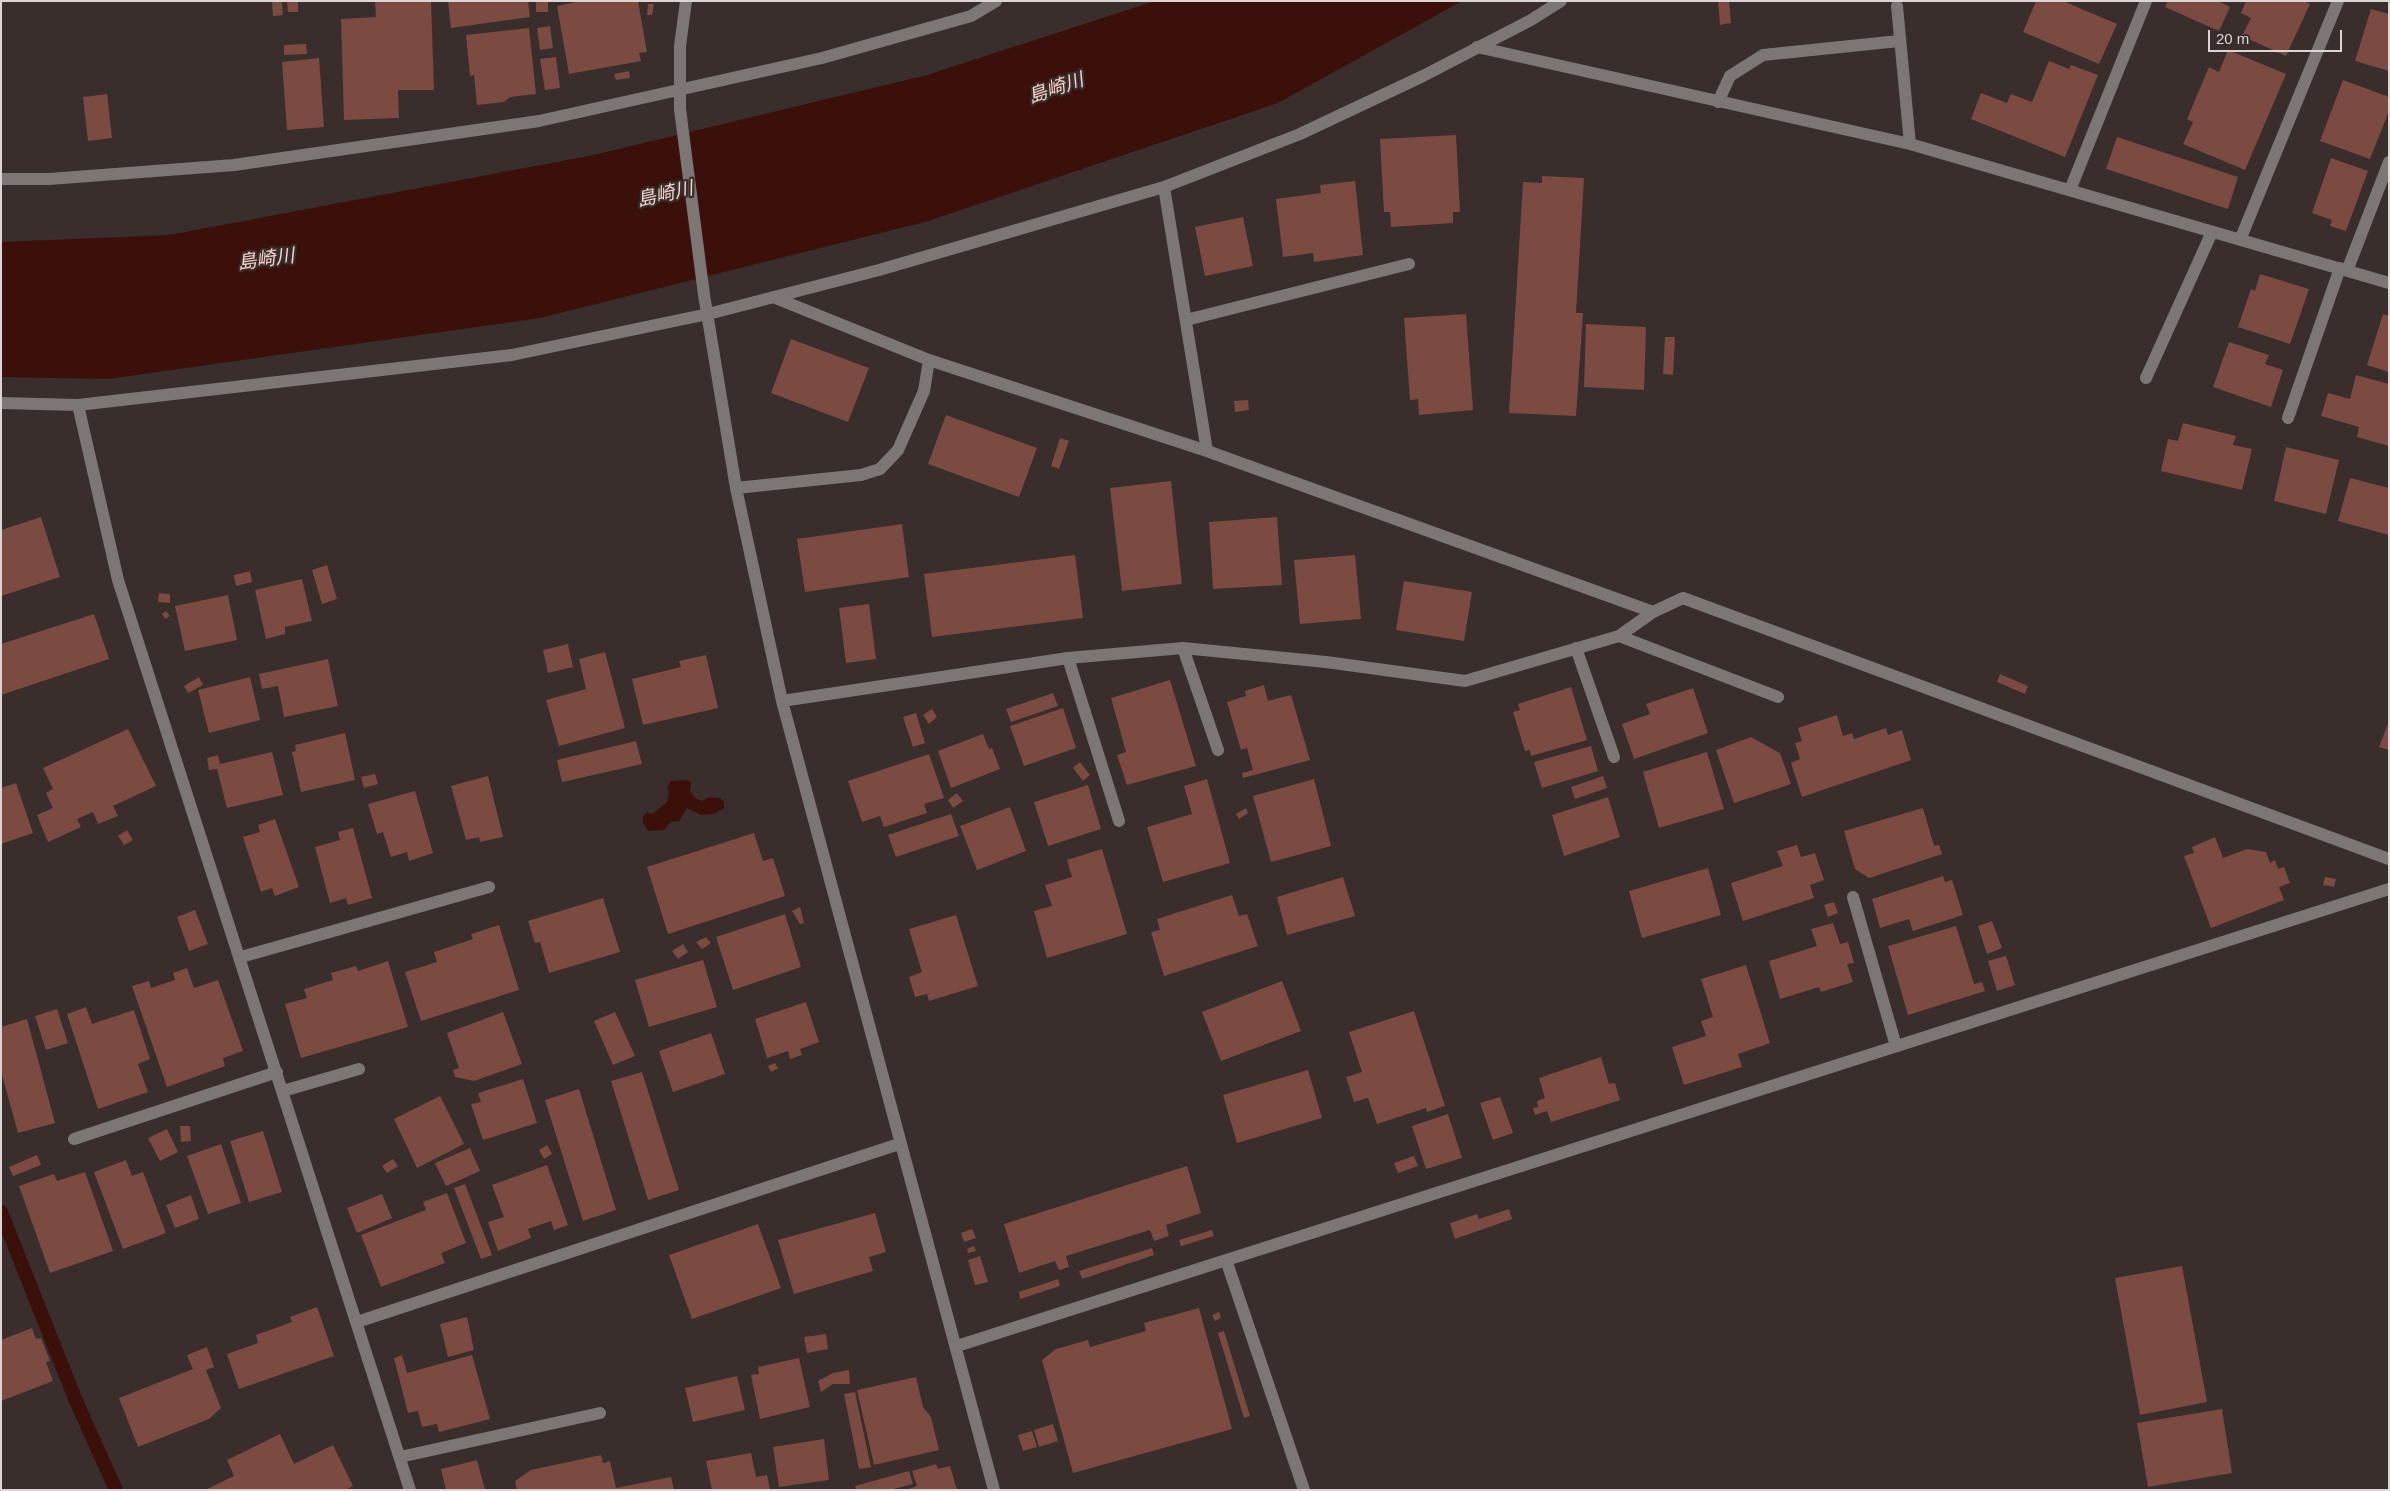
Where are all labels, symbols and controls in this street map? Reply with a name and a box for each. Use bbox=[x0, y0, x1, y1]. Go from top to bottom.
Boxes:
scale bar bbox=[2210, 20, 2344, 52]
text: 20 m bbox=[2216, 30, 2249, 47]
water label: 島崎川 bbox=[1025, 69, 1087, 109]
water label: 島崎川 bbox=[635, 177, 695, 213]
water label: 島崎川 bbox=[236, 245, 296, 275]

